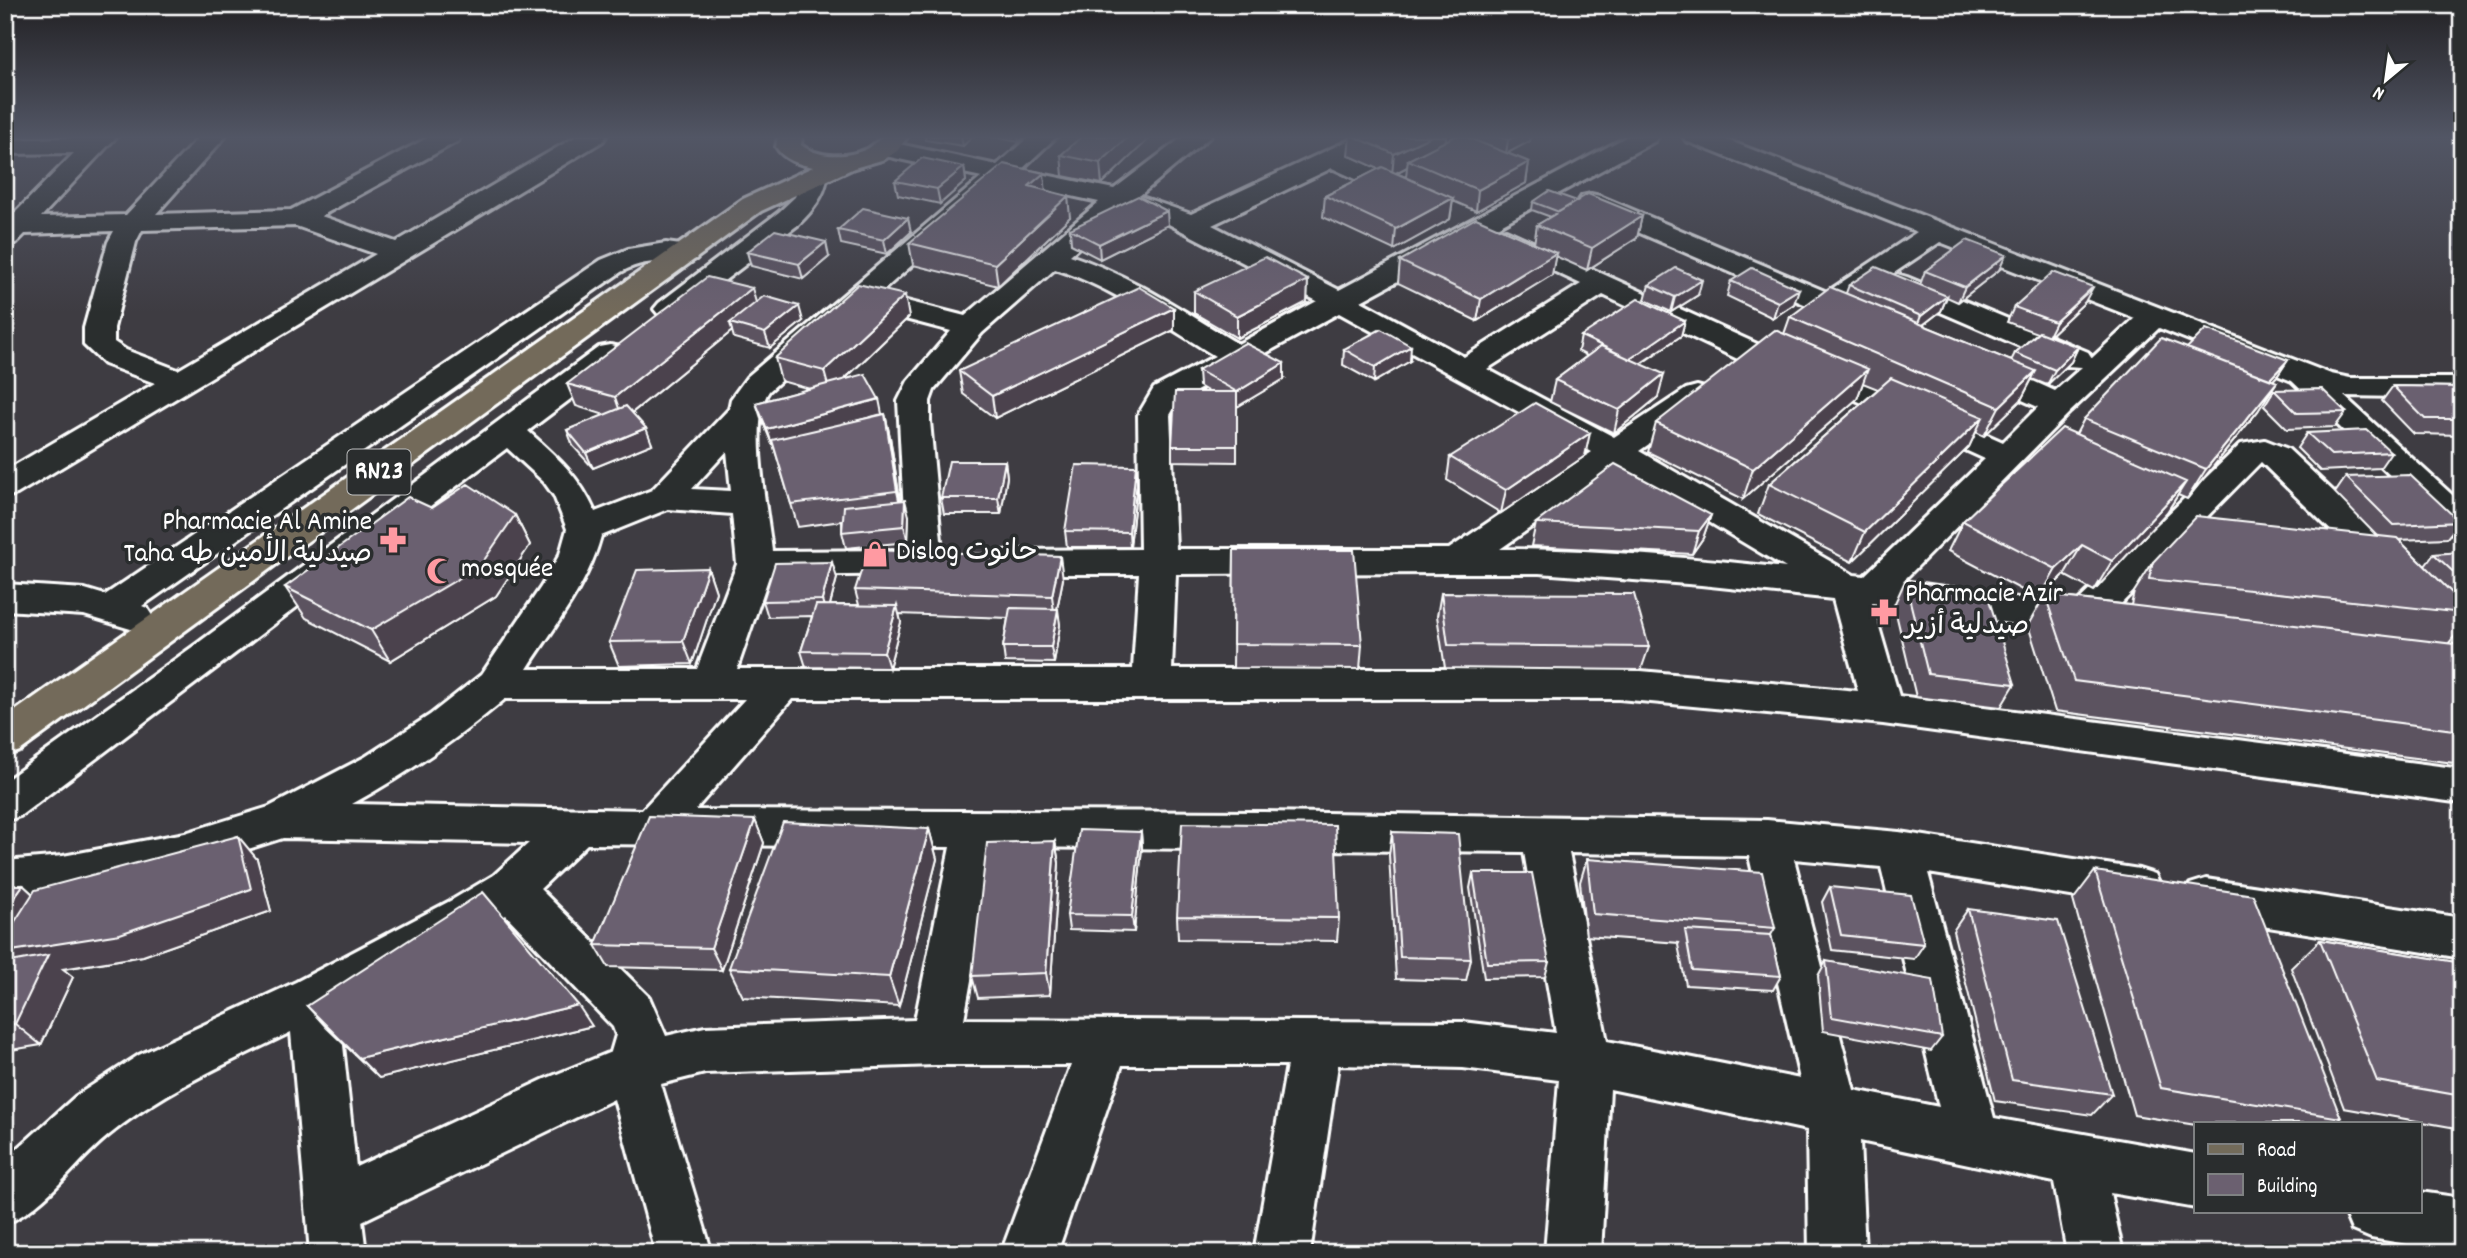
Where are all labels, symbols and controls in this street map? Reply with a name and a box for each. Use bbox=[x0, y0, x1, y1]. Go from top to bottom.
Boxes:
north arrow bbox=[2352, 46, 2422, 116]
text: N bbox=[2369, 78, 2390, 106]
road number: RN23 bbox=[348, 450, 410, 494]
place label: Pharmacie Al Amine Taha صيدلية الأمين طه bbox=[123, 504, 372, 576]
pharmacy icon: Pharmacie Al Amine Taha صيدلية الأمين طه bbox=[378, 525, 408, 555]
place label: Dislog حانوت bbox=[896, 534, 1036, 574]
shop icon: Dislog حانوت bbox=[860, 539, 890, 569]
place label: mosquée bbox=[461, 551, 553, 591]
mosque icon: mosquée bbox=[425, 556, 455, 586]
place label: Pharmacie Azir صيدلية أزير bbox=[1903, 576, 2064, 648]
pharmacy icon: Pharmacie Azir صيدلية أزير bbox=[1869, 597, 1899, 627]
legend bbox=[2194, 1122, 2422, 1212]
text: Road bbox=[2257, 1137, 2296, 1167]
text: Building bbox=[2257, 1173, 2317, 1203]

